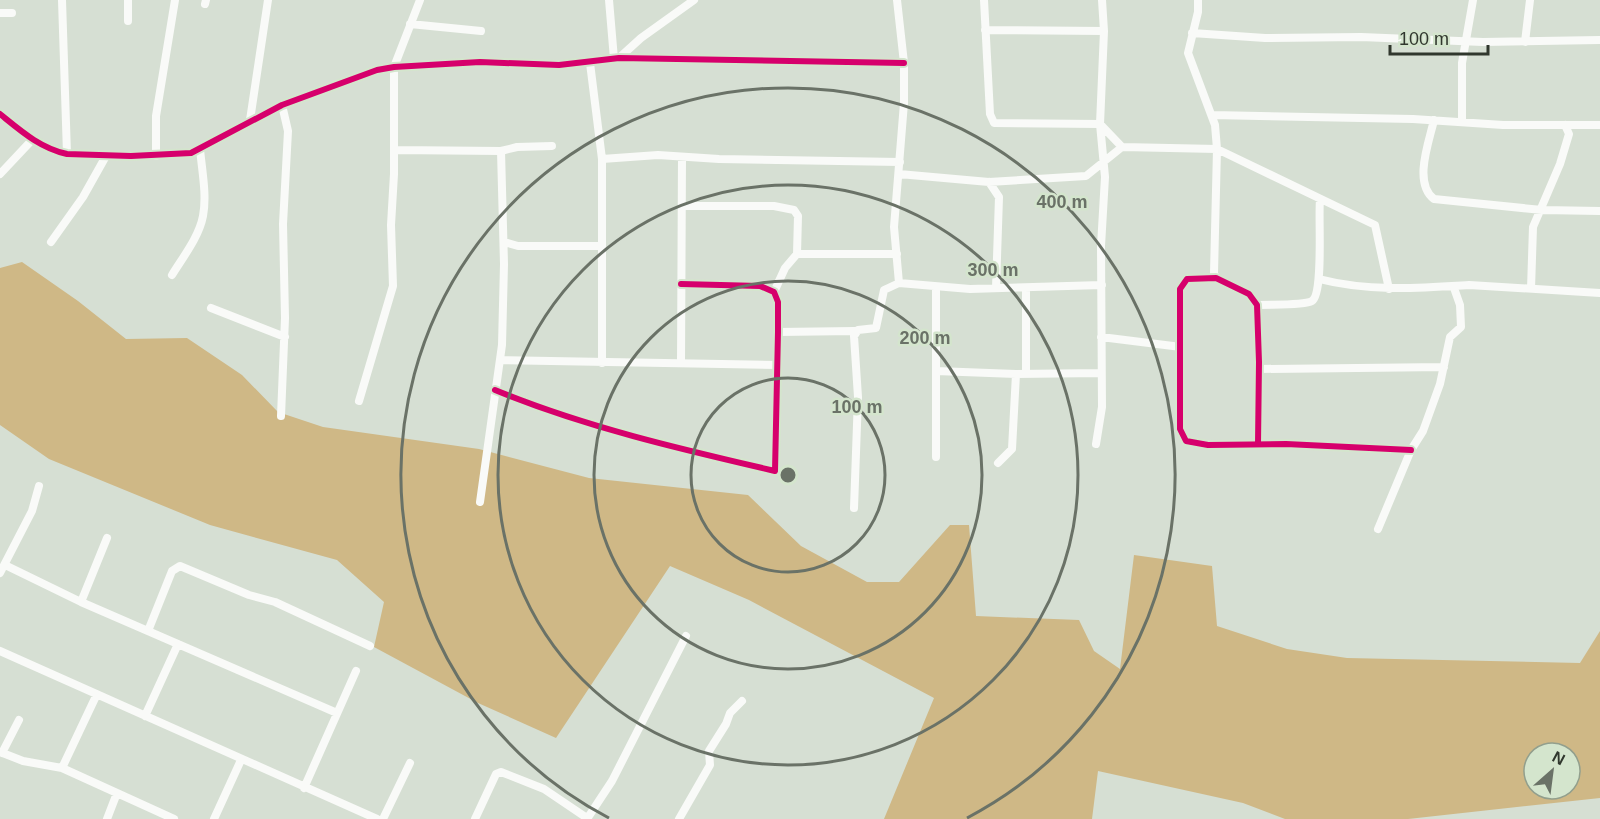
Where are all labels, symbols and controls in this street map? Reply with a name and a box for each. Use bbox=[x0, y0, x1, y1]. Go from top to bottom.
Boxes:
scale bar bbox=[1390, 18, 1488, 56]
text: 100 m bbox=[1399, 29, 1449, 49]
text: 400 m bbox=[1036, 192, 1088, 212]
text: 300 m bbox=[967, 260, 1019, 280]
text: 200 m bbox=[899, 328, 951, 348]
text: 100 m bbox=[831, 397, 883, 417]
centre of rings bbox=[778, 465, 798, 485]
north arrow bbox=[1522, 741, 1582, 801]
text: N bbox=[1550, 748, 1568, 768]

